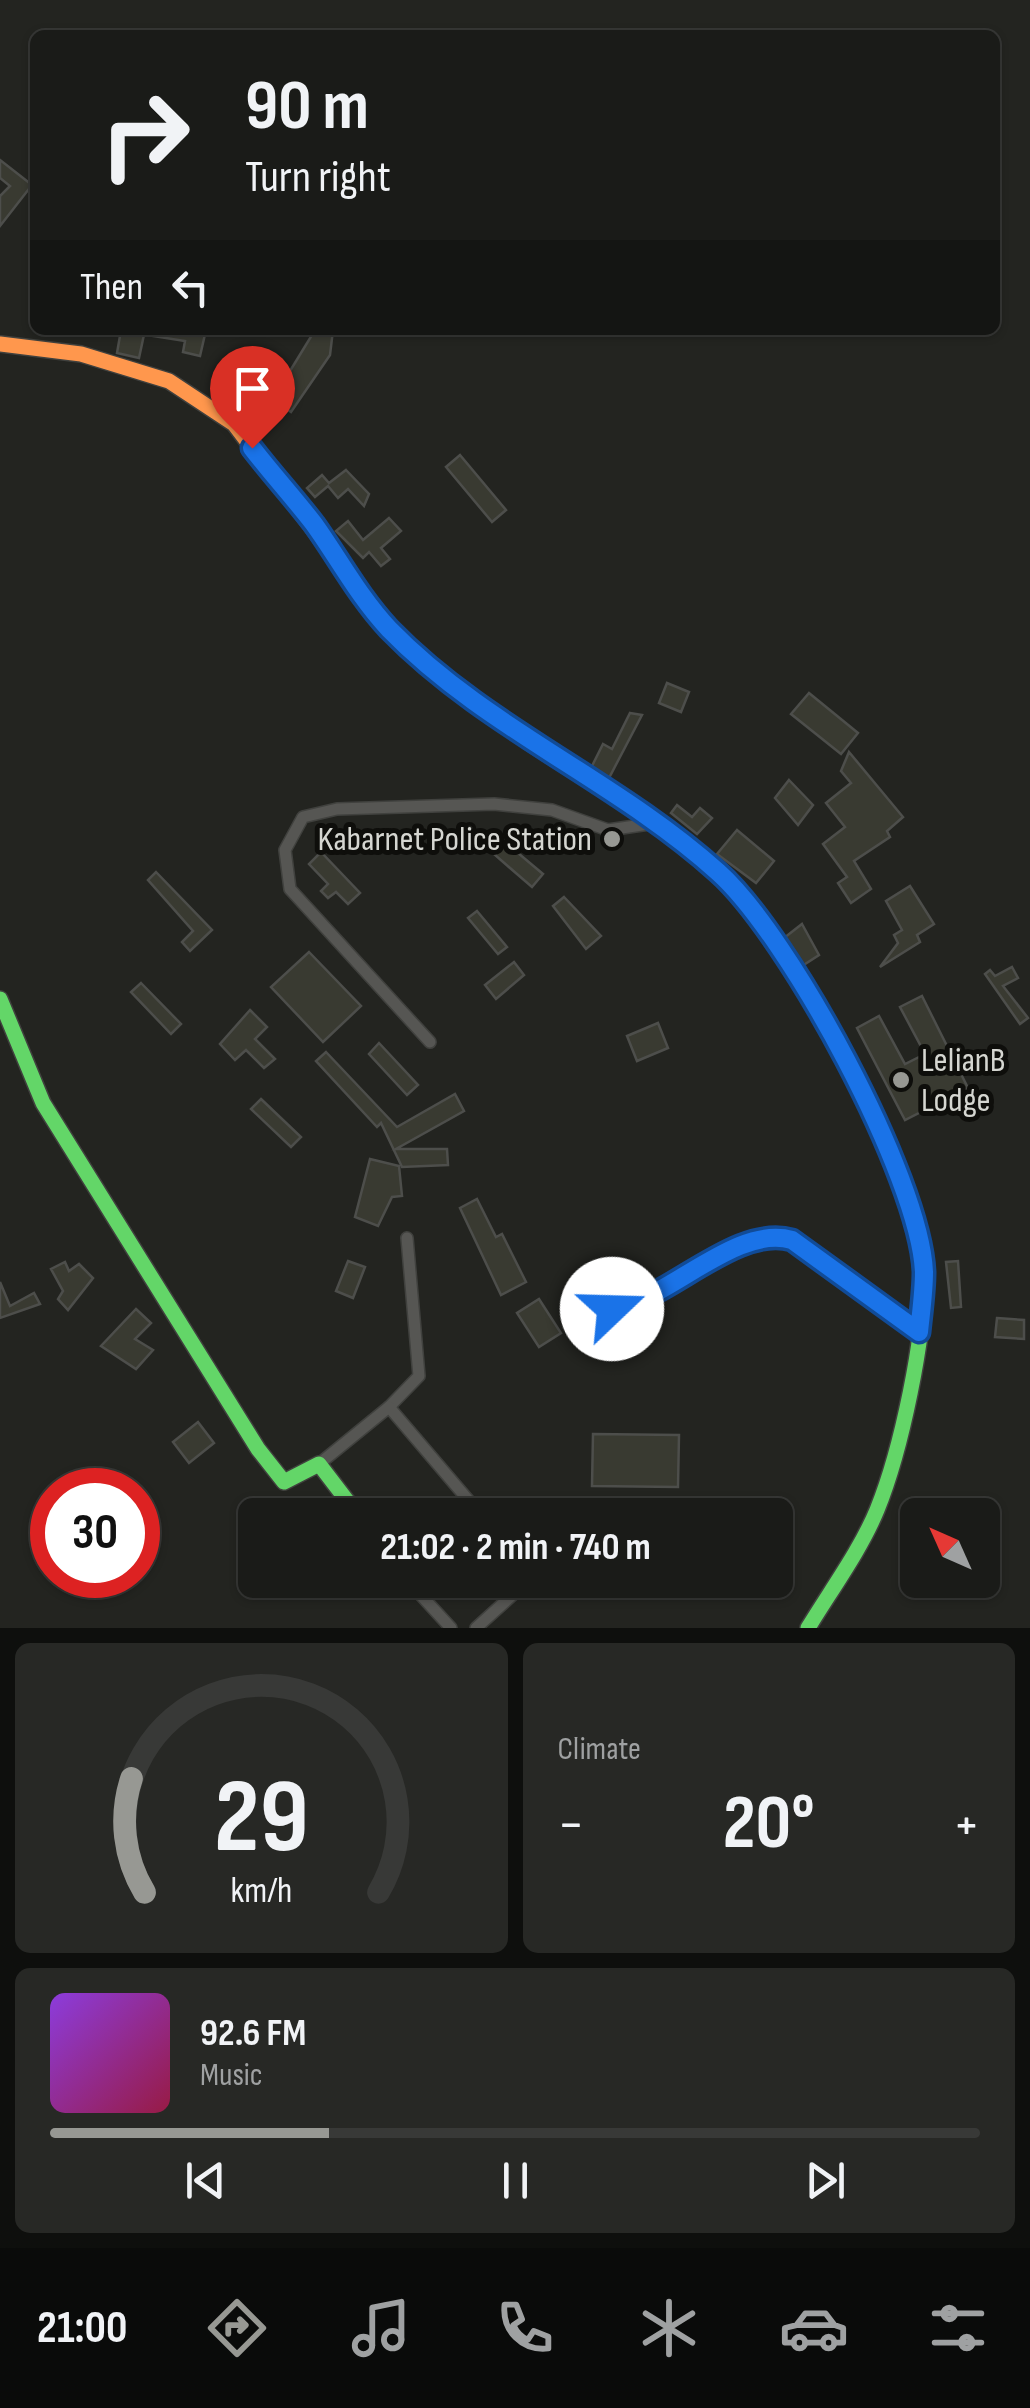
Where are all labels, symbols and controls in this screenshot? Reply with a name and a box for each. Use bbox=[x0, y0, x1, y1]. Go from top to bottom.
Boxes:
text: 90 m bbox=[245, 65, 369, 149]
icon: right bbox=[80, 70, 210, 200]
text: Turn right bbox=[245, 150, 391, 205]
icon: left bbox=[163, 260, 218, 315]
text: Then bbox=[80, 265, 143, 310]
pin bbox=[210, 346, 295, 449]
icon: arrive bbox=[225, 361, 280, 416]
place label: Kabarnet Police Station bbox=[317, 818, 592, 861]
marker: Kabarnet Police Station bbox=[601, 828, 623, 850]
place label: LelianB Lodge bbox=[921, 1039, 1005, 1122]
marker: LelianB Lodge bbox=[890, 1069, 912, 1091]
position arrow bbox=[560, 1257, 664, 1361]
speed limit sign: 30 bbox=[30, 1468, 160, 1598]
north arrow bbox=[900, 1498, 1000, 1598]
map controls bbox=[900, 1498, 1000, 1598]
text: 21:02 · 2 min · 740 m bbox=[380, 1525, 651, 1570]
text: Climate bbox=[558, 1730, 641, 1769]
text: 29 bbox=[214, 1756, 309, 1881]
text: 20° bbox=[723, 1779, 815, 1870]
text: − bbox=[558, 1792, 584, 1859]
text: + bbox=[953, 1792, 980, 1859]
text: km/h bbox=[230, 1870, 292, 1913]
text: 92.6 FM bbox=[200, 2011, 306, 2056]
text: Music bbox=[200, 2056, 263, 2095]
icon: previous bbox=[178, 2153, 233, 2208]
icon: pause bbox=[488, 2153, 543, 2208]
icon: next bbox=[798, 2153, 853, 2208]
icon: directions bbox=[202, 2293, 272, 2363]
icon: music bbox=[346, 2293, 416, 2363]
icon: phone bbox=[490, 2293, 560, 2363]
icon: climate bbox=[634, 2293, 704, 2363]
icon: car bbox=[779, 2293, 849, 2363]
icon: filters bbox=[923, 2293, 993, 2363]
text: 21:00 bbox=[37, 2301, 127, 2356]

